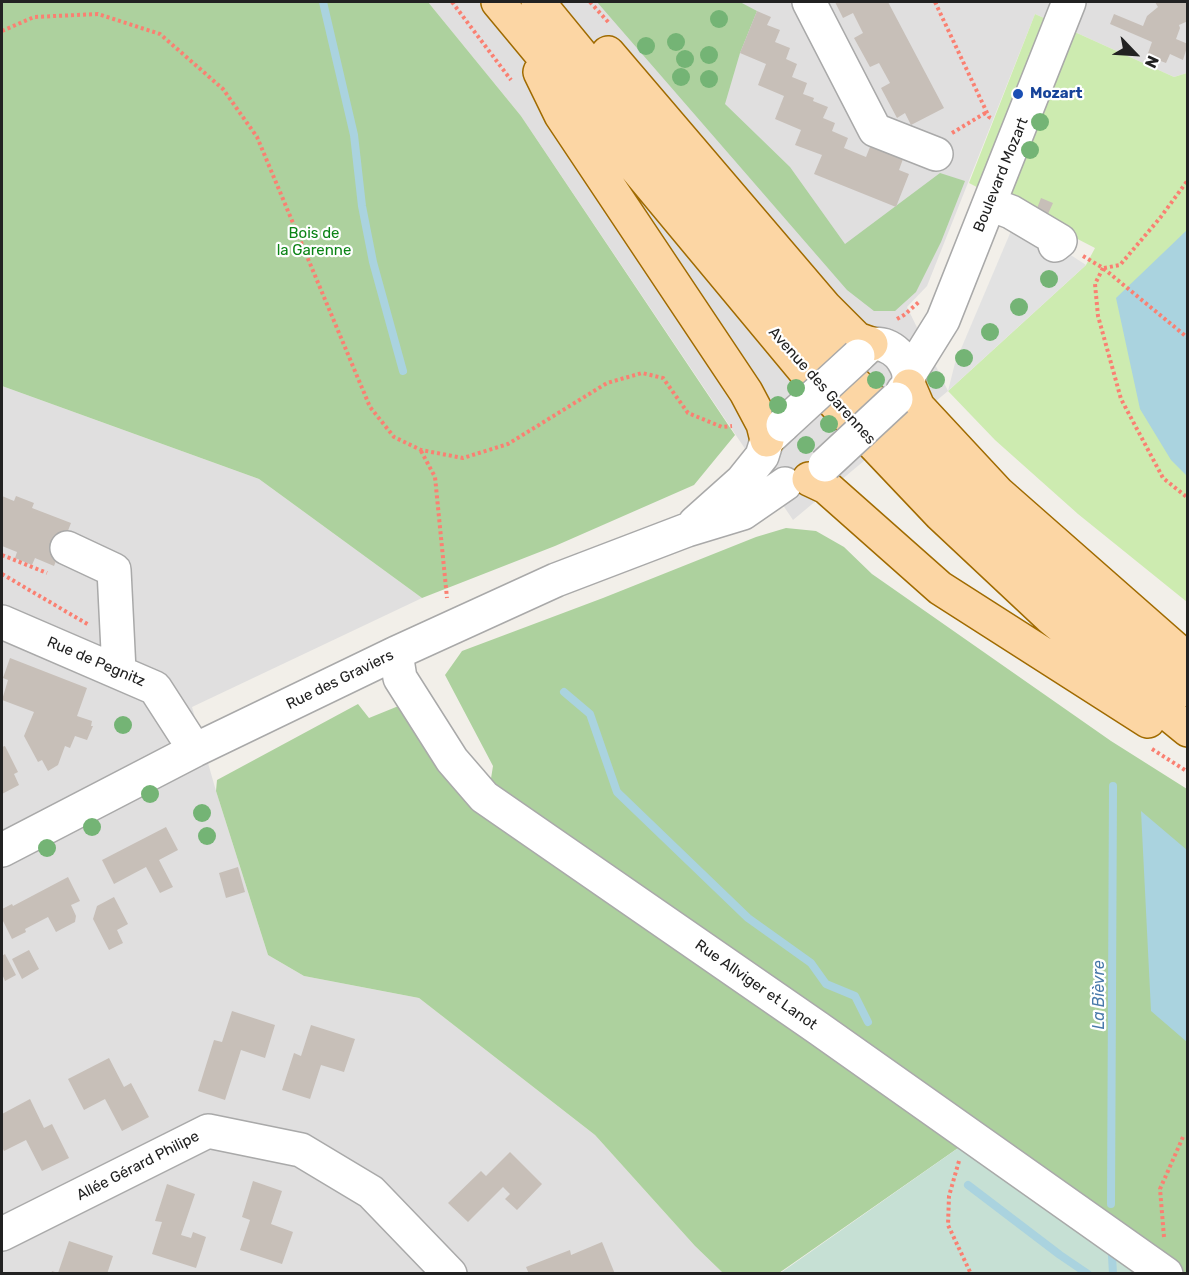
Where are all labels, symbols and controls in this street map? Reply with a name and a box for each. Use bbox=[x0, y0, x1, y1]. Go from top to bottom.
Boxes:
north arrow bbox=[1105, 24, 1165, 84]
text: N bbox=[1141, 53, 1163, 71]
place label: Mozart bbox=[1030, 85, 1082, 103]
marker: Mozart bbox=[1011, 87, 1025, 101]
street label: Boulevard Mozart bbox=[970, 115, 1032, 235]
park label: Bois de la Garenne bbox=[277, 225, 351, 260]
street label: Avenue des Garennes bbox=[765, 324, 879, 448]
street label: Rue de Pegnitz bbox=[44, 633, 148, 691]
street label: Rue des Graviers bbox=[283, 646, 397, 714]
street label: Rue Allviger et Lanot bbox=[691, 936, 821, 1034]
water label: La Bièvre bbox=[1089, 960, 1109, 1030]
street label: Allée Gérard Philipe bbox=[74, 1127, 202, 1205]

